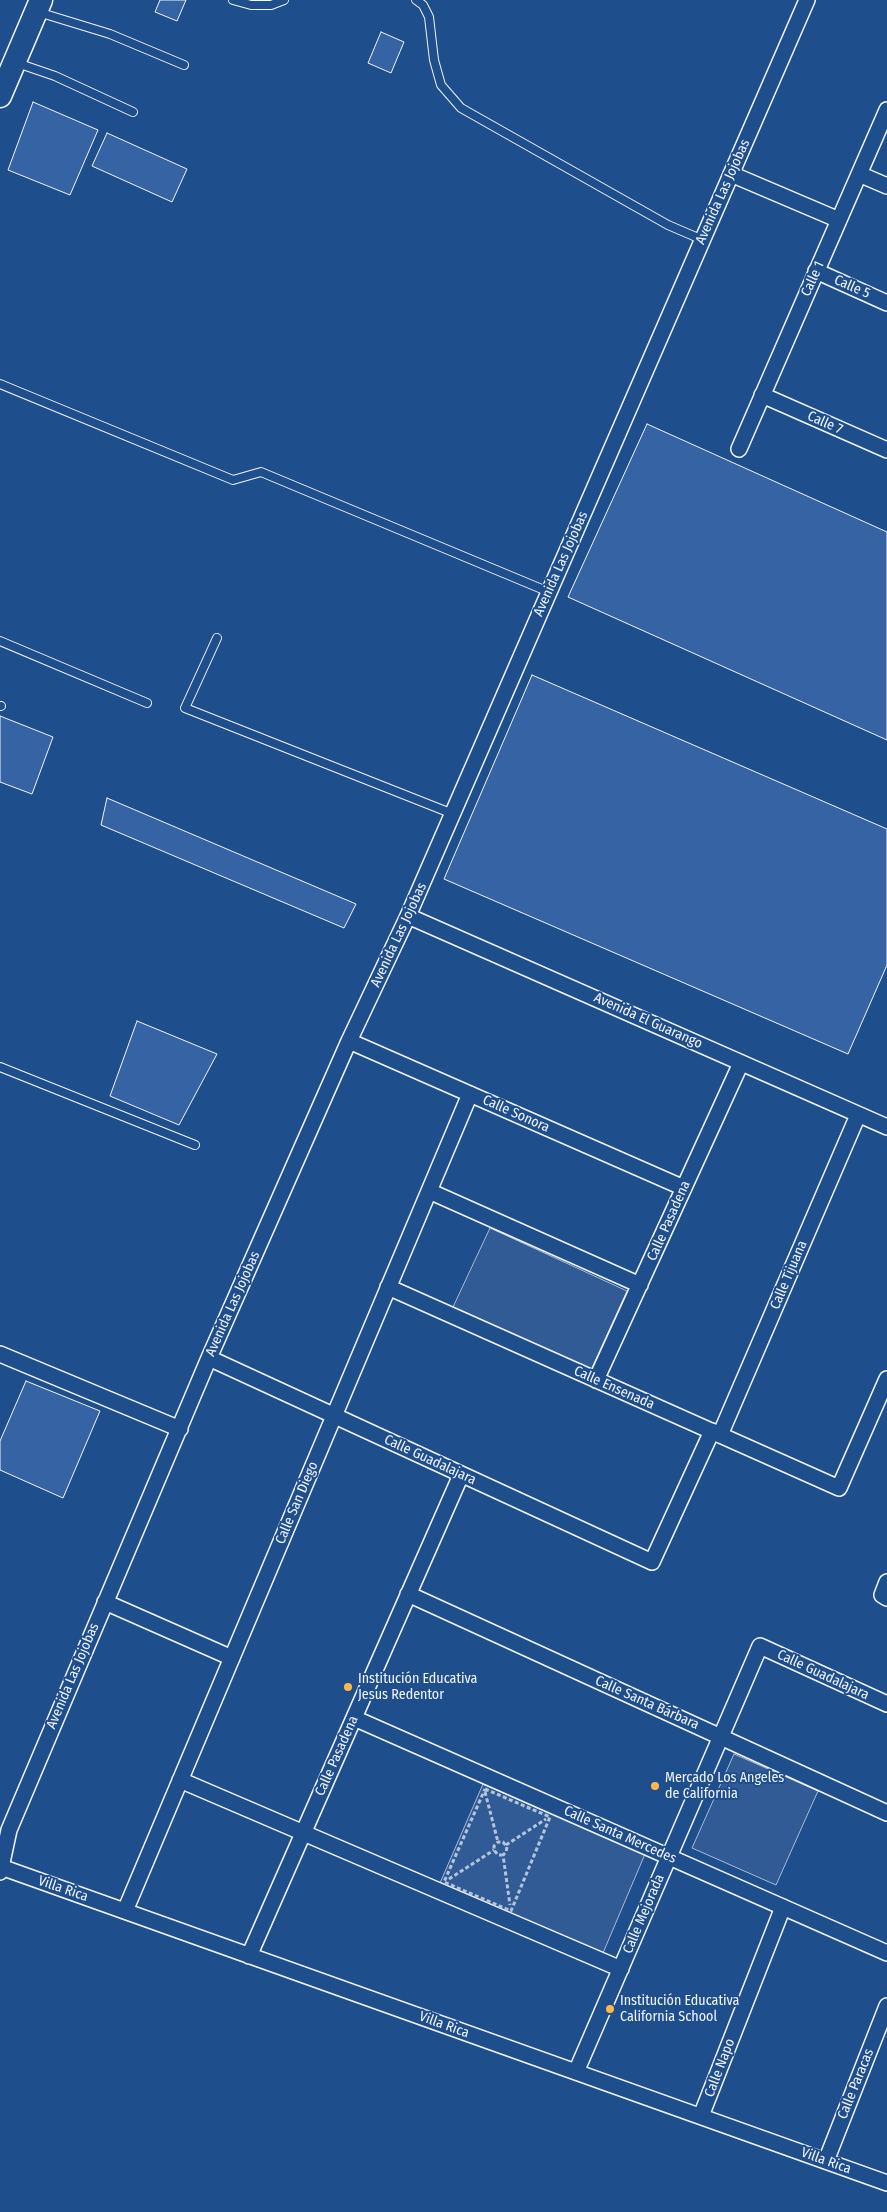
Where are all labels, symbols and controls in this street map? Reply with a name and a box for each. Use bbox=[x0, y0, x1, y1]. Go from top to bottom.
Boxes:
street label: Avenida Las Jojobas bbox=[692, 137, 754, 247]
street label: Calle 1 bbox=[798, 259, 828, 299]
street label: Calle 5 bbox=[831, 272, 873, 302]
street label: Calle 7 bbox=[805, 408, 845, 438]
street label: Avenida Las Jojobas bbox=[530, 509, 592, 619]
street label: Avenida Las Jojobas bbox=[367, 880, 431, 990]
street label: Avenida El Guarango bbox=[591, 990, 705, 1052]
street label: Calle Sonora bbox=[480, 1092, 552, 1136]
street label: Calle Pasadena bbox=[644, 1178, 694, 1264]
street label: Calle Tijuana bbox=[767, 1238, 811, 1312]
street label: Avenida Las Jojobas bbox=[202, 1249, 264, 1359]
street label: Calle Ensenada bbox=[571, 1363, 657, 1413]
street label: Calle Guadalajara bbox=[381, 1431, 479, 1489]
street label: Calle San Diego bbox=[272, 1459, 322, 1547]
street label: Avenida Las Jojobas bbox=[43, 1621, 103, 1731]
street label: Calle Guadalajara bbox=[774, 1646, 872, 1704]
place label: Institución Educativa Jesus Redentor bbox=[358, 1671, 477, 1704]
street label: Calle Santa Bárbara bbox=[592, 1673, 702, 1733]
marker: Institución Educativa Jesus Redentor bbox=[342, 1681, 354, 1693]
street label: Calle Pasadena bbox=[312, 1713, 362, 1799]
place label: Mercado Los Angeles de California bbox=[665, 1770, 784, 1802]
marker: Mercado Los Angeles de California bbox=[649, 1780, 661, 1792]
street label: Calle Santa Mercedes bbox=[561, 1803, 679, 1867]
street label: Calle Mejorada bbox=[620, 1872, 668, 1956]
street label: Villa Rica bbox=[36, 1873, 90, 1905]
place label: Institución Educativa California School bbox=[620, 1993, 739, 2025]
marker: Institución Educativa California School bbox=[604, 2003, 616, 2015]
street label: Villa Rica bbox=[417, 2008, 471, 2042]
street label: Calle Napo bbox=[701, 2036, 739, 2100]
street label: Calle Paracas bbox=[834, 2046, 878, 2122]
street label: Villa Rica bbox=[799, 2144, 853, 2178]

